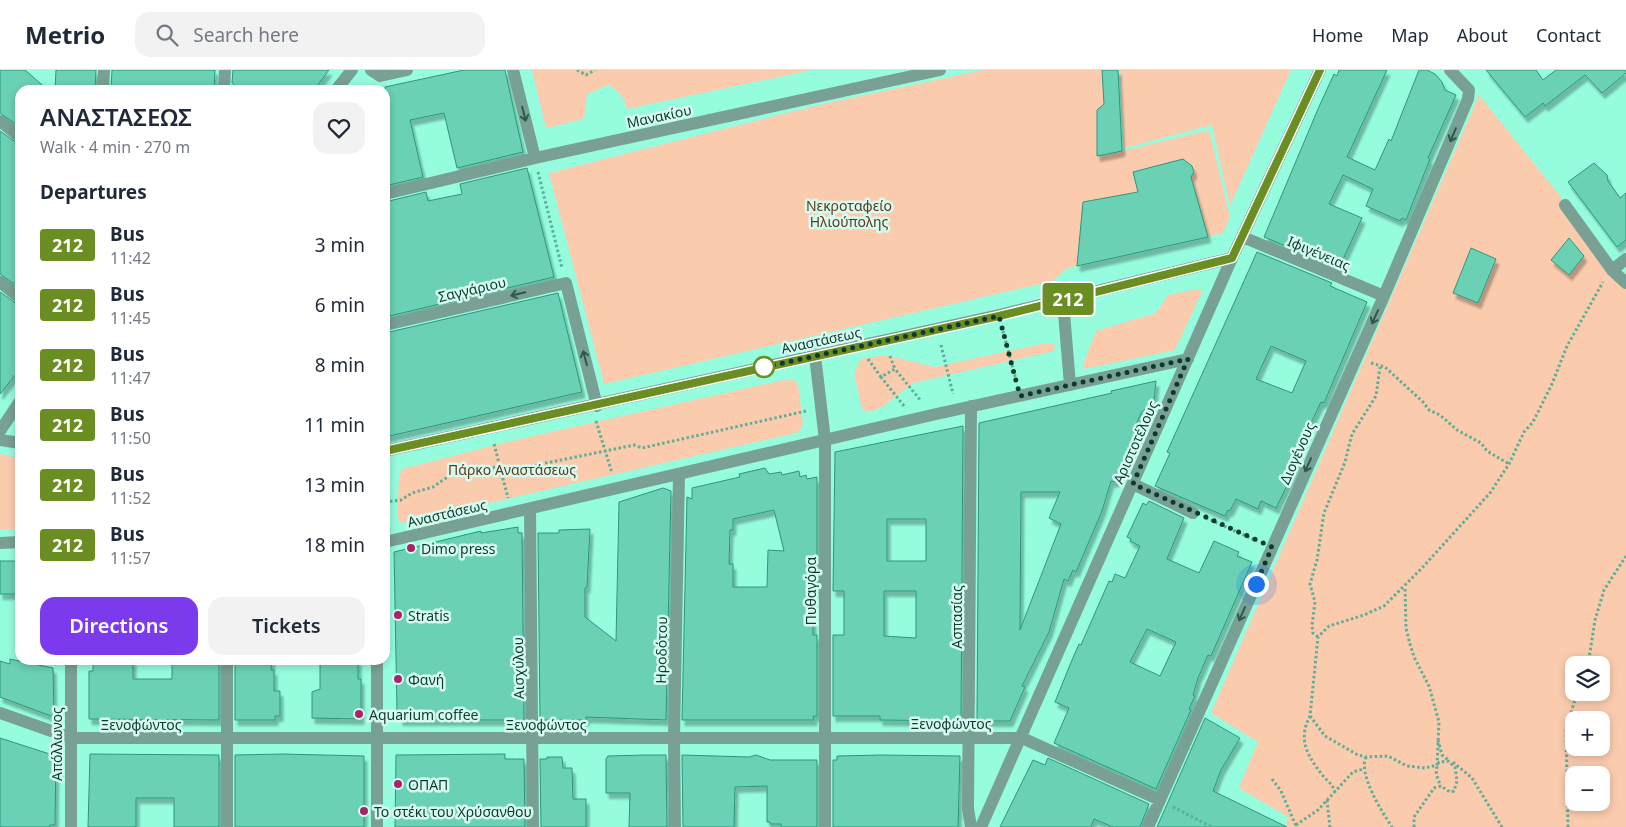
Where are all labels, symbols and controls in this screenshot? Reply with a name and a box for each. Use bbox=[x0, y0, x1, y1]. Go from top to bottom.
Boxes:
search box bbox=[135, 12, 485, 57]
text: Metrio bbox=[25, 18, 105, 51]
icon: search bbox=[153, 21, 181, 49]
text: Search here bbox=[193, 22, 299, 48]
text: Home bbox=[1312, 23, 1363, 47]
text: Map bbox=[1391, 23, 1429, 47]
text: About bbox=[1457, 23, 1508, 47]
text: Contact bbox=[1536, 23, 1601, 47]
text: ΑΝΑΣΤΑΣΕΩΣ bbox=[40, 100, 192, 133]
street label: Μανακίου bbox=[625, 100, 693, 132]
button: heart bbox=[313, 102, 365, 154]
one-way arrow bbox=[520, 106, 529, 122]
one-way arrow bbox=[1447, 127, 1457, 142]
text: Walk · 4 min · 270 m bbox=[40, 136, 190, 158]
text: Departures bbox=[40, 179, 147, 205]
park label: Νεκροταφείο Ηλιούπολης bbox=[806, 196, 892, 231]
text: Bus bbox=[110, 221, 145, 247]
street label: Ιφιγένειας bbox=[1285, 231, 1354, 275]
text: 3 min bbox=[315, 232, 365, 258]
text: 212 bbox=[52, 233, 83, 257]
text: 11:42 bbox=[110, 247, 151, 269]
street label: Σαγγάριου bbox=[436, 272, 508, 306]
text: Bus bbox=[110, 281, 145, 307]
line badge: 212 bbox=[1039, 283, 1097, 315]
text: 212 bbox=[1053, 287, 1083, 311]
one-way arrow bbox=[510, 290, 526, 299]
text: 6 min bbox=[315, 292, 365, 318]
text: 212 bbox=[52, 293, 83, 317]
text: 11:45 bbox=[110, 307, 151, 329]
one-way arrow bbox=[1369, 309, 1379, 324]
street label: Αναστάσεως bbox=[779, 322, 863, 358]
text: Bus bbox=[110, 341, 145, 367]
one-way arrow bbox=[580, 351, 589, 367]
text: 8 min bbox=[315, 352, 365, 378]
text: 212 bbox=[52, 353, 83, 377]
unlabelled marker bbox=[753, 356, 775, 378]
text: 11:47 bbox=[110, 367, 151, 389]
street label: Αριστοτέλους bbox=[1108, 397, 1162, 487]
text: Bus bbox=[110, 401, 145, 427]
text: 11 min bbox=[304, 412, 365, 438]
text: 212 bbox=[52, 413, 83, 437]
street label: Διογένους bbox=[1275, 419, 1319, 487]
text: 11:50 bbox=[110, 427, 151, 449]
one-way arrow bbox=[1303, 457, 1313, 472]
park label: Πάρκο Αναστάσεως bbox=[448, 460, 576, 479]
text: Bus bbox=[110, 461, 145, 487]
text: 13 min bbox=[304, 472, 365, 498]
text: 212 bbox=[52, 473, 83, 497]
text: 11:52 bbox=[110, 487, 151, 509]
street label: Αναστάσεως bbox=[405, 495, 489, 531]
text: Bus bbox=[110, 521, 145, 547]
text: 18 min bbox=[304, 532, 365, 558]
text: 212 bbox=[52, 533, 83, 557]
place label: Dimo press bbox=[421, 539, 496, 558]
marker: Dimo press bbox=[405, 542, 417, 554]
text: 11:57 bbox=[110, 547, 151, 569]
street label: Πυθαγόρα bbox=[801, 557, 820, 625]
your location bbox=[1244, 572, 1269, 597]
street label: Ασπασίας bbox=[947, 585, 966, 649]
button: Directions bbox=[40, 597, 198, 655]
button: Tickets bbox=[208, 597, 365, 655]
place label: Stratis bbox=[408, 606, 450, 625]
one-way arrow bbox=[1237, 606, 1247, 621]
marker: Stratis bbox=[392, 609, 404, 621]
street label: Ηροδότου bbox=[651, 616, 671, 684]
street label: Αισχύλου bbox=[508, 637, 528, 699]
map controls bbox=[1565, 656, 1610, 811]
button: layers bbox=[1565, 656, 1610, 701]
place label: Φανή bbox=[408, 670, 444, 689]
marker: Φανή bbox=[392, 673, 404, 685]
place label: Aquarium coffee bbox=[369, 705, 479, 724]
street label: Απόλλωνος bbox=[47, 707, 66, 781]
marker: Aquarium coffee bbox=[353, 708, 365, 720]
button: + bbox=[1565, 711, 1610, 756]
street label: Ξενοφώντος bbox=[910, 714, 992, 733]
street label: Ξενοφώντος bbox=[100, 715, 182, 734]
street label: Ξενοφώντος bbox=[505, 715, 587, 734]
button: − bbox=[1565, 766, 1610, 811]
place label: ΟΠΑΠ bbox=[408, 775, 448, 794]
marker: ΟΠΑΠ bbox=[392, 778, 404, 790]
place label: Το στέκι του Χρύσανθου bbox=[374, 802, 532, 821]
marker: Το στέκι του Χρύσανθου bbox=[358, 805, 370, 817]

